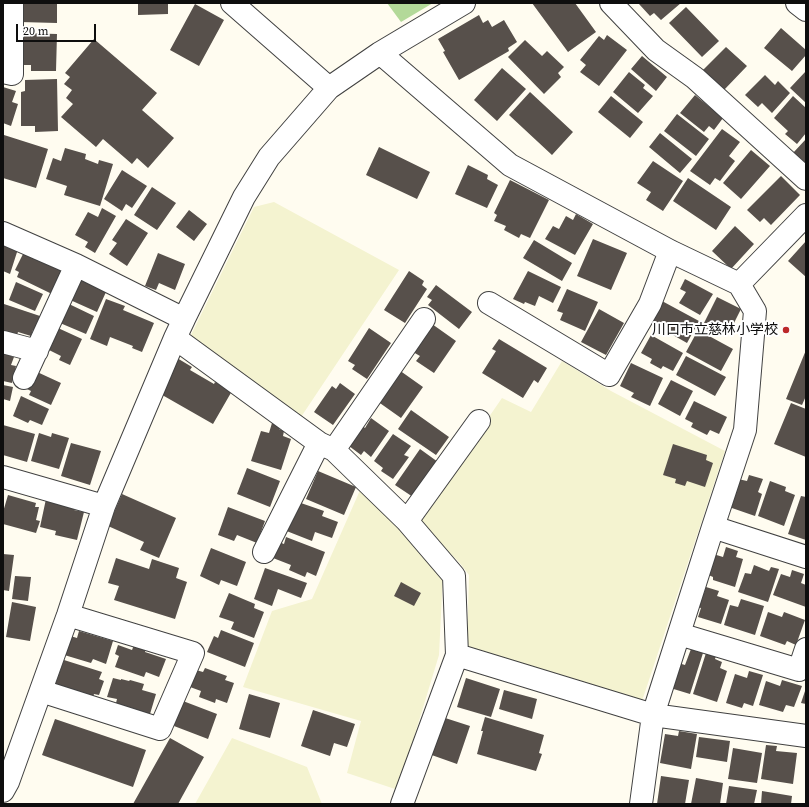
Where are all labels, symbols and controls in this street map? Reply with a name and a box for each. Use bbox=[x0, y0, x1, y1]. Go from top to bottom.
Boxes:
scale bar bbox=[18, 16, 98, 42]
text: 20 m bbox=[23, 23, 49, 39]
place label: 川口市立慈林小学校 bbox=[652, 322, 778, 338]
marker: 川口市立慈林小学校 bbox=[781, 325, 791, 335]

